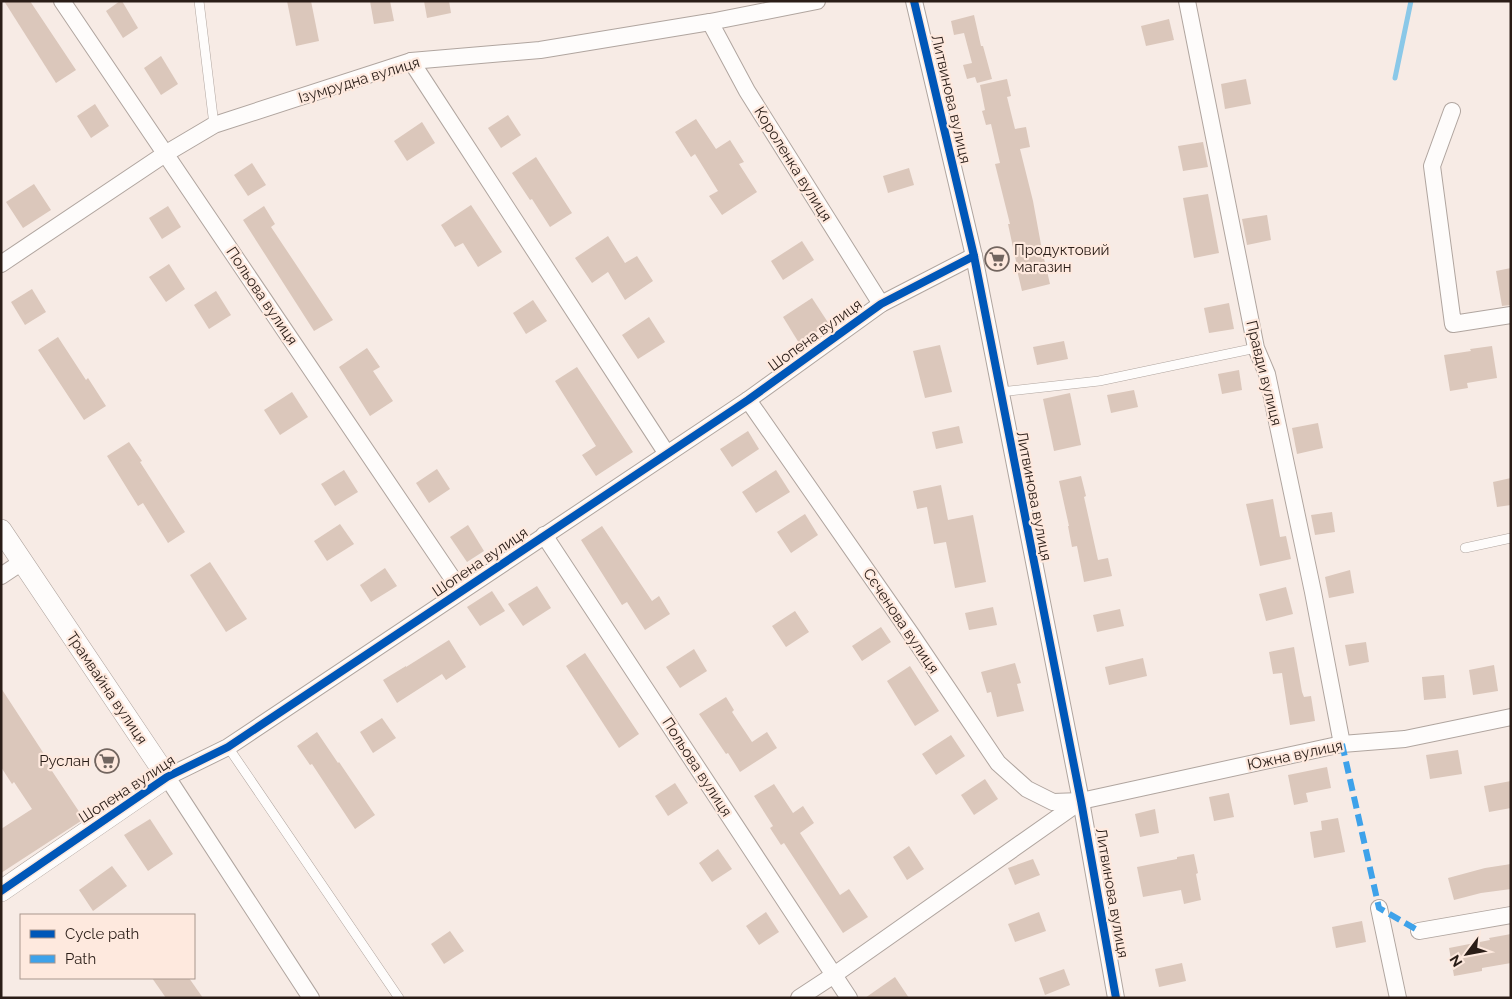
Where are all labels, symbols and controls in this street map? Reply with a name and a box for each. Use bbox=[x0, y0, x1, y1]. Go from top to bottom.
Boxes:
street label: Литвинова вулиця bbox=[927, 33, 975, 165]
street label: Ізумрудна вулиця bbox=[296, 53, 422, 107]
street label: Короленка вулиця bbox=[750, 103, 836, 225]
place label: Продуктовий магазин bbox=[1014, 241, 1109, 276]
street label: Польова вулиця bbox=[223, 244, 301, 348]
supermarket icon: Продуктовий магазин bbox=[984, 246, 1010, 272]
street label: Шопена вулиця bbox=[765, 295, 865, 375]
street label: Правди вулиця bbox=[1242, 319, 1286, 427]
street label: Литвинова вулиця bbox=[1013, 430, 1055, 562]
street label: Шопена вулиця bbox=[429, 523, 531, 601]
street label: Сєченова вулиця bbox=[859, 565, 943, 677]
street label: Трамвайна вулиця bbox=[63, 628, 151, 748]
street label: Польова вулиця bbox=[658, 714, 736, 820]
street label: Южна вулиця bbox=[1246, 736, 1344, 774]
supermarket icon: Руслан bbox=[94, 748, 120, 774]
street label: Шопена вулиця bbox=[75, 751, 179, 827]
place label: Руслан bbox=[39, 752, 90, 770]
street label: Литвинова вулиця bbox=[1092, 827, 1132, 959]
legend bbox=[20, 914, 195, 979]
text: Cycle path bbox=[65, 925, 139, 943]
north arrow bbox=[1442, 929, 1492, 979]
text: Path bbox=[65, 950, 96, 968]
text: N bbox=[1446, 952, 1466, 970]

